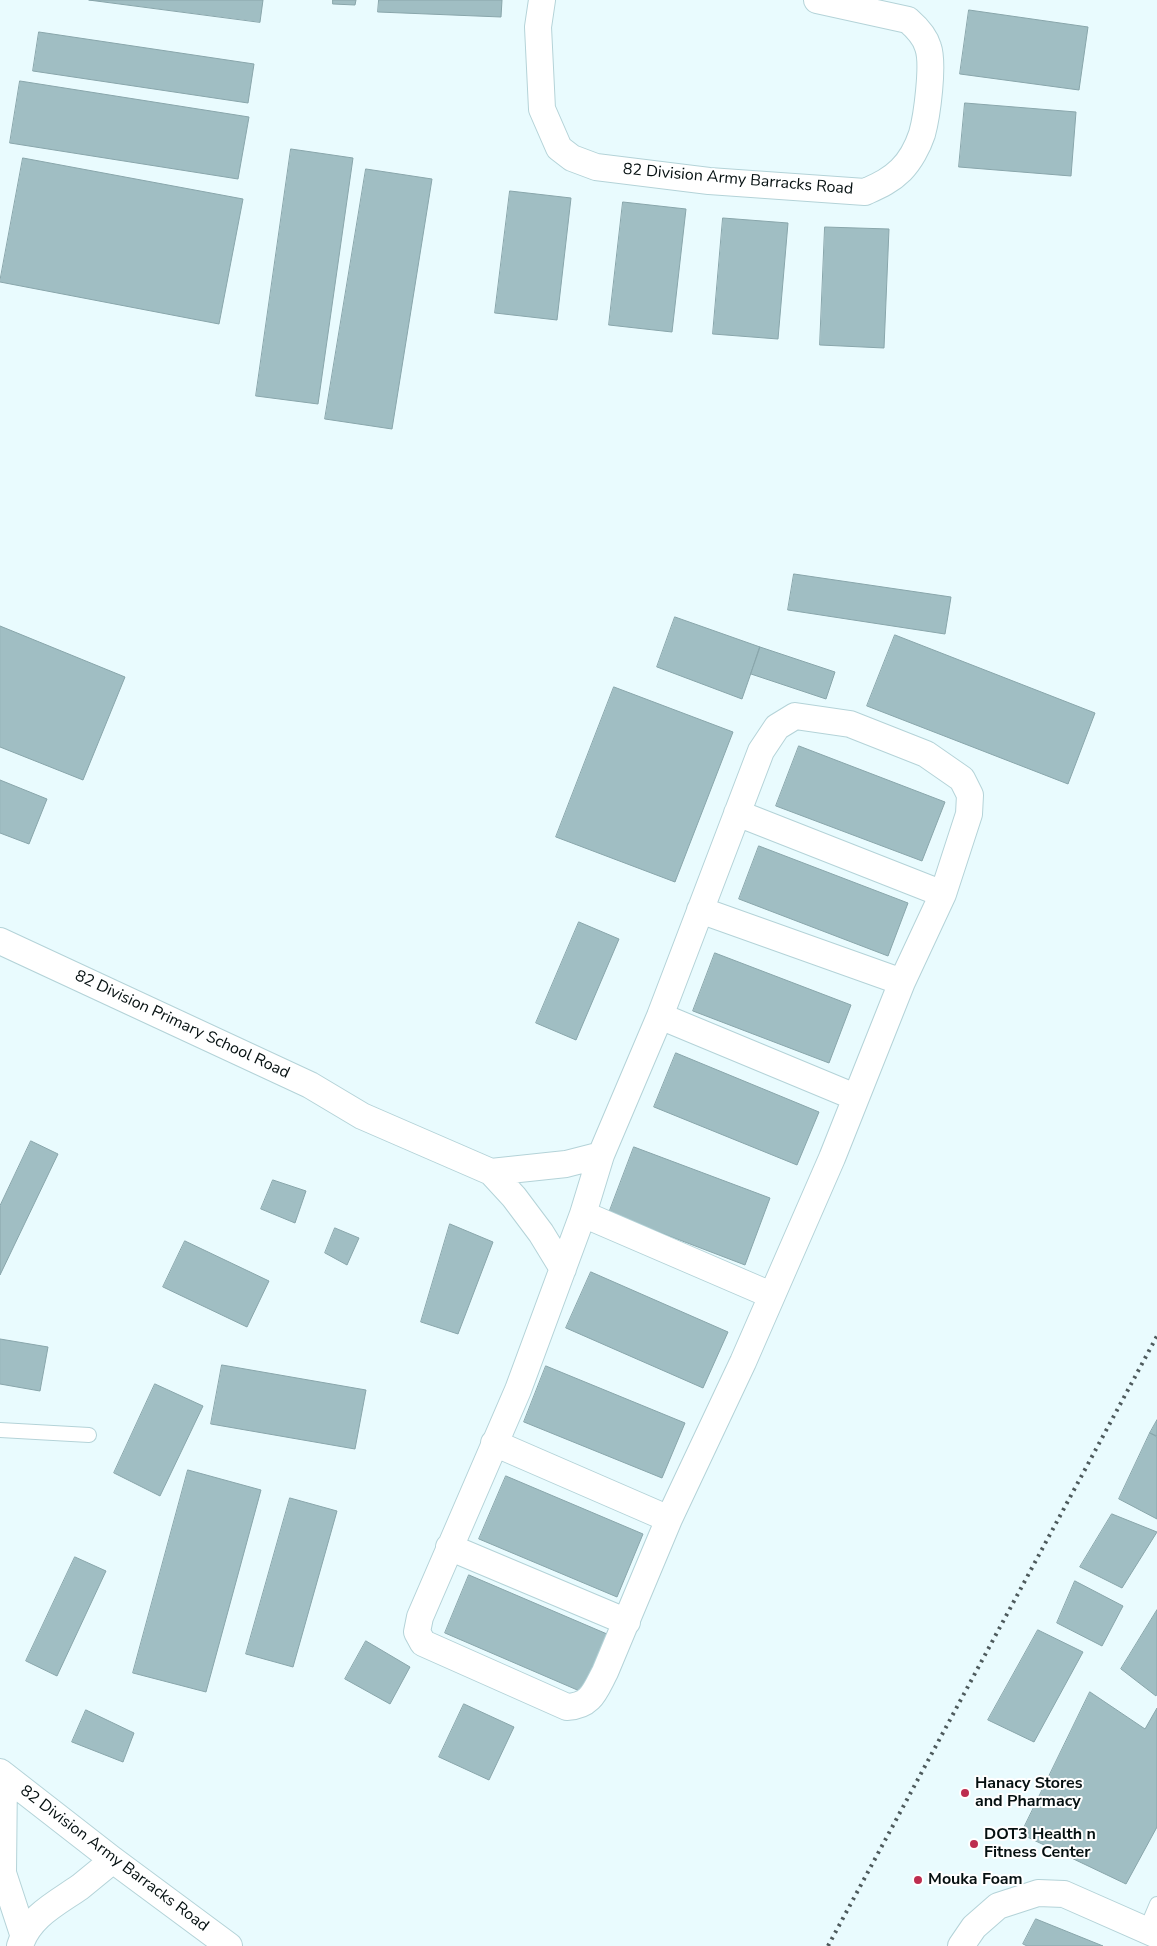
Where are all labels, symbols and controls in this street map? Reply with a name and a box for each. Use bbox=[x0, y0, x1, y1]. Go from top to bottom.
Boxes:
street label: 82 Division Army Barracks Road bbox=[622, 160, 854, 200]
street label: 82 Division Primary School Road bbox=[72, 967, 292, 1083]
place label: Hanacy Stores and Pharmacy bbox=[975, 1774, 1083, 1812]
street label: 82 Division Army Barracks Road bbox=[16, 1782, 212, 1936]
marker: Hanacy Stores and Pharmacy bbox=[959, 1787, 971, 1799]
place label: DOT3 Health n Fitness Center bbox=[984, 1825, 1096, 1863]
marker: DOT3 Health n Fitness Center bbox=[968, 1838, 980, 1850]
place label: Mouka Foam bbox=[928, 1870, 1023, 1890]
marker: Mouka Foam bbox=[912, 1874, 924, 1886]

